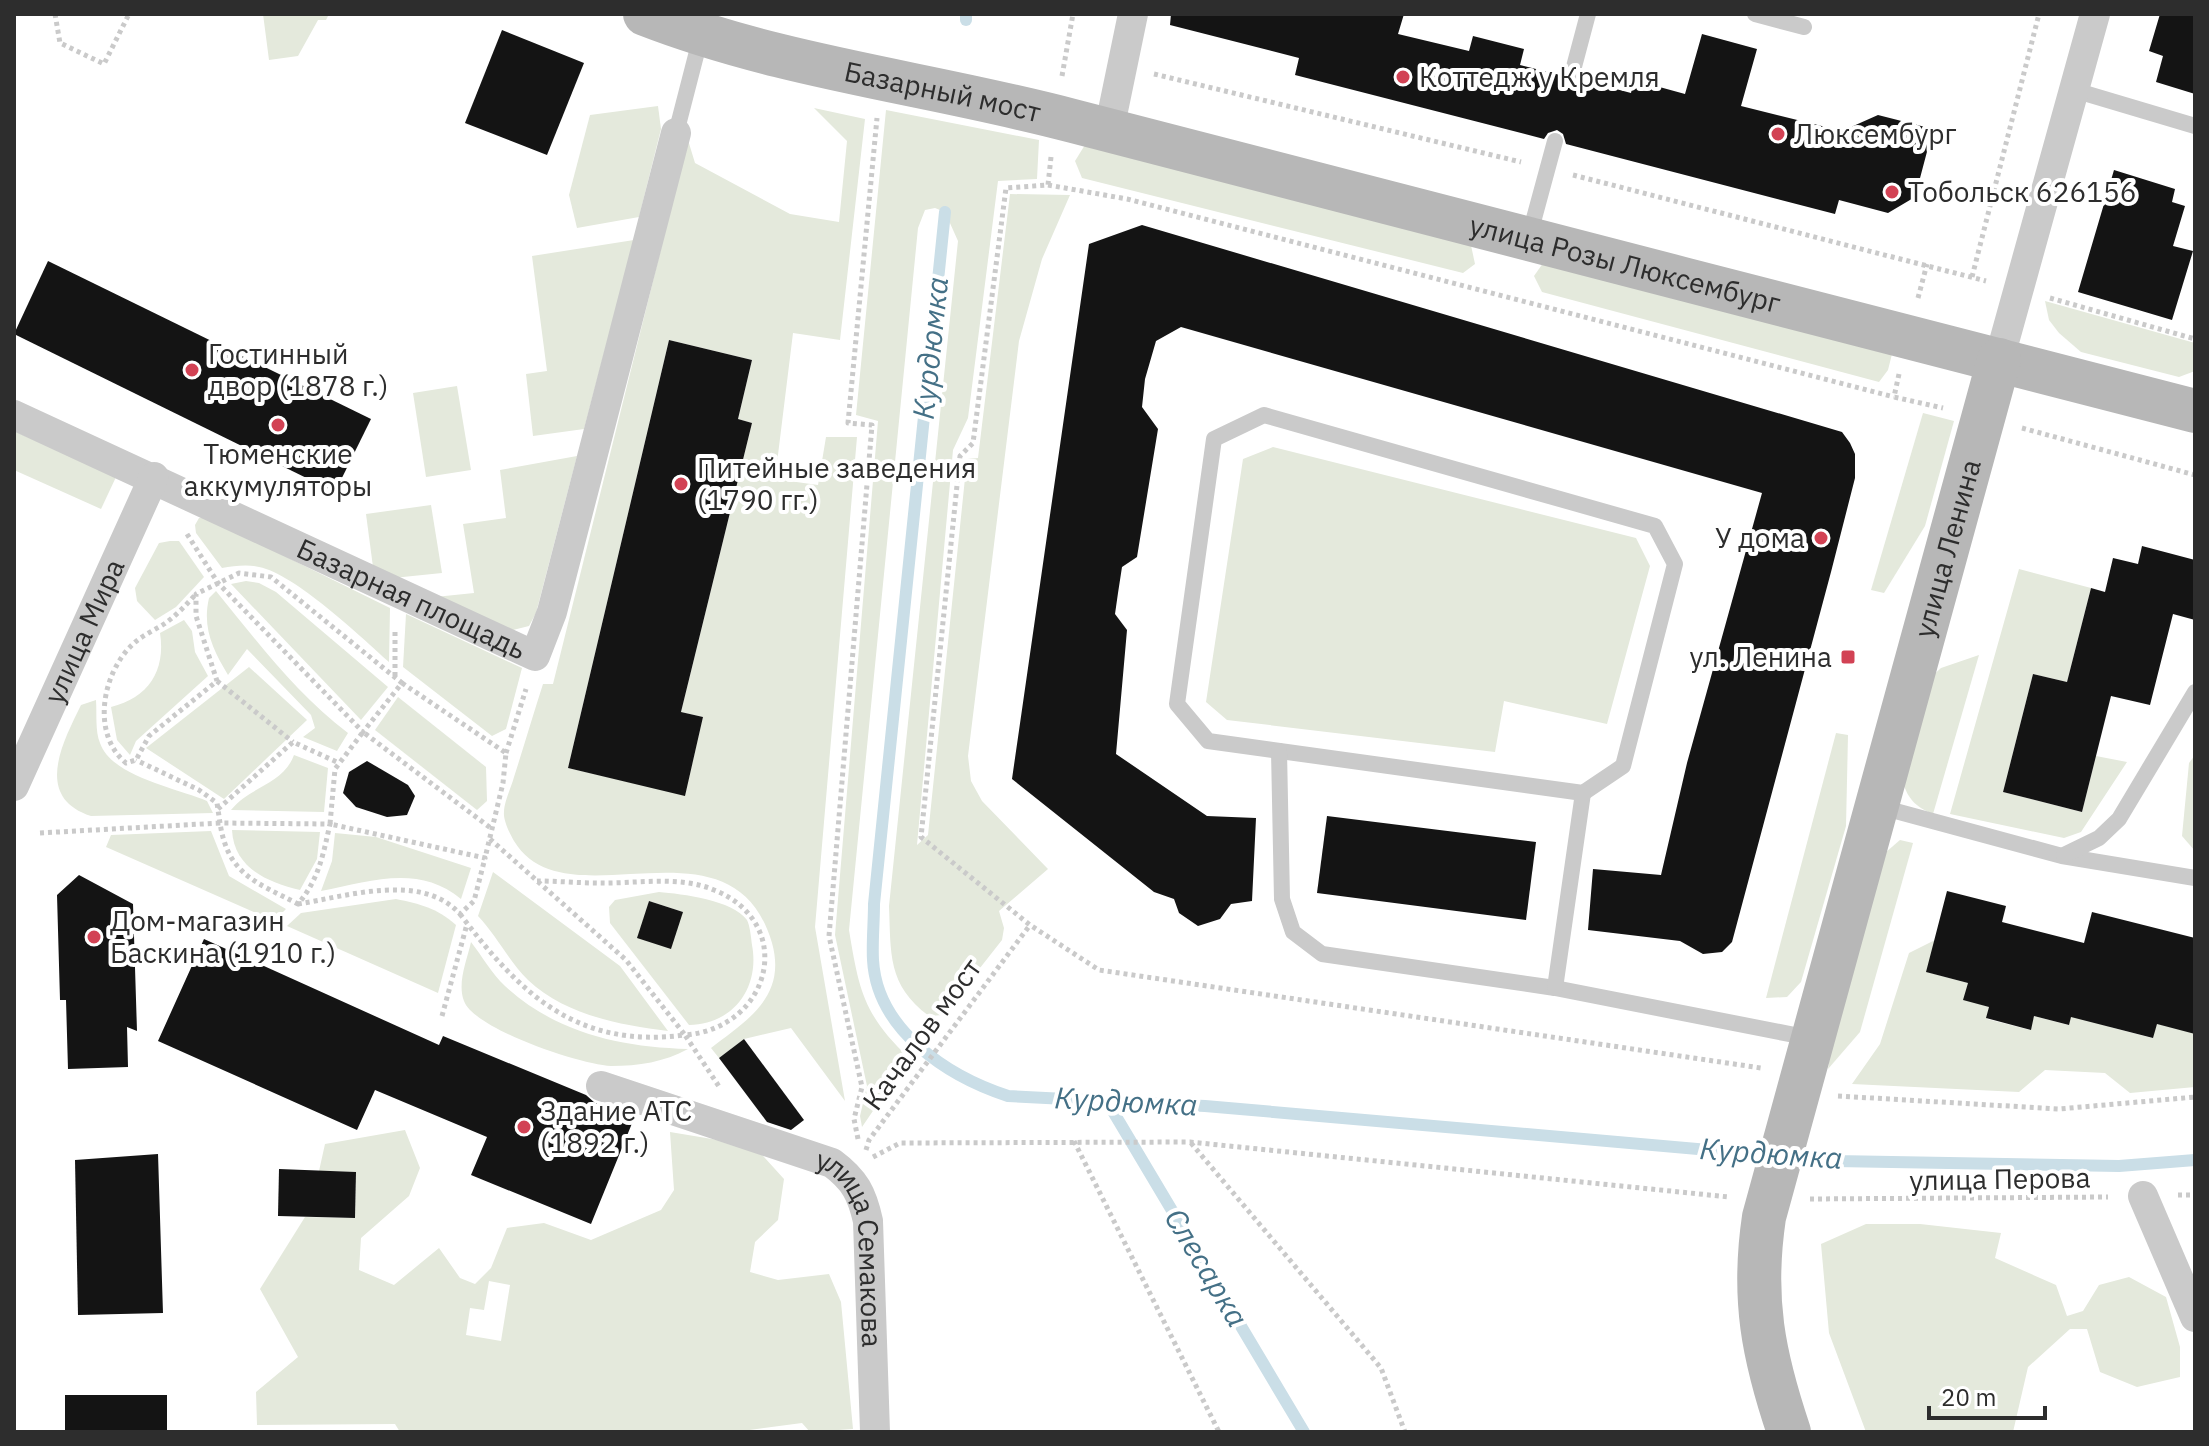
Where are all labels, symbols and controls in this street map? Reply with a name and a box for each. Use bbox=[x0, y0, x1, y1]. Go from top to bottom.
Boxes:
street label: Базарный мост bbox=[841, 52, 1045, 130]
place label: Коттедж у Кремля bbox=[1419, 58, 1660, 95]
marker: Коттедж у Кремля bbox=[1394, 68, 1412, 86]
place label: Люксембург bbox=[1794, 115, 1957, 152]
marker: Люксембург bbox=[1769, 125, 1787, 143]
place label: Тобольск 626156 bbox=[1908, 173, 2137, 210]
marker: Тобольск 626156 bbox=[1883, 183, 1901, 201]
street label: улица Розы Люксембург bbox=[1466, 206, 1785, 321]
water label: Курдюмка bbox=[903, 275, 956, 421]
place label: Гостинный двор (1878 г.) bbox=[208, 335, 388, 404]
marker: Гостинный двор (1878 г.) bbox=[183, 361, 201, 379]
marker: Тюменские аккумуляторы bbox=[269, 416, 287, 434]
place label: Тюменские аккумуляторы bbox=[184, 435, 372, 504]
place label: Питейные заведения (1790 гг.) bbox=[697, 449, 976, 518]
street label: улица Ленина bbox=[1905, 455, 1989, 642]
marker: Питейные заведения (1790 гг.) bbox=[672, 475, 690, 493]
place label: У дома bbox=[1715, 519, 1805, 556]
street label: Базарная площадь bbox=[291, 529, 532, 667]
marker: У дома bbox=[1812, 529, 1830, 547]
street label: улица Мира bbox=[35, 553, 132, 709]
place label: ул. Ленина bbox=[1690, 638, 1832, 675]
marker: ул. Ленина bbox=[1839, 648, 1857, 666]
place label: Дом-магазин Баскина (1910 г.) bbox=[110, 902, 336, 971]
marker: Дом-магазин Баскина (1910 г.) bbox=[85, 928, 103, 946]
street label: Качалов мост bbox=[854, 950, 989, 1117]
water label: Курдюмка bbox=[1054, 1077, 1199, 1124]
place label: Здание АТС (1892 г.) bbox=[540, 1092, 692, 1161]
marker: Здание АТС (1892 г.) bbox=[515, 1118, 533, 1136]
water label: Курдюмка bbox=[1698, 1128, 1844, 1177]
street label: улица Семакова bbox=[811, 1140, 891, 1348]
street label: улица Перова bbox=[1909, 1158, 2091, 1199]
water label: Слесарка bbox=[1157, 1201, 1258, 1334]
scale bar bbox=[1929, 1370, 2045, 1420]
text: 20 m bbox=[1941, 1381, 1996, 1413]

